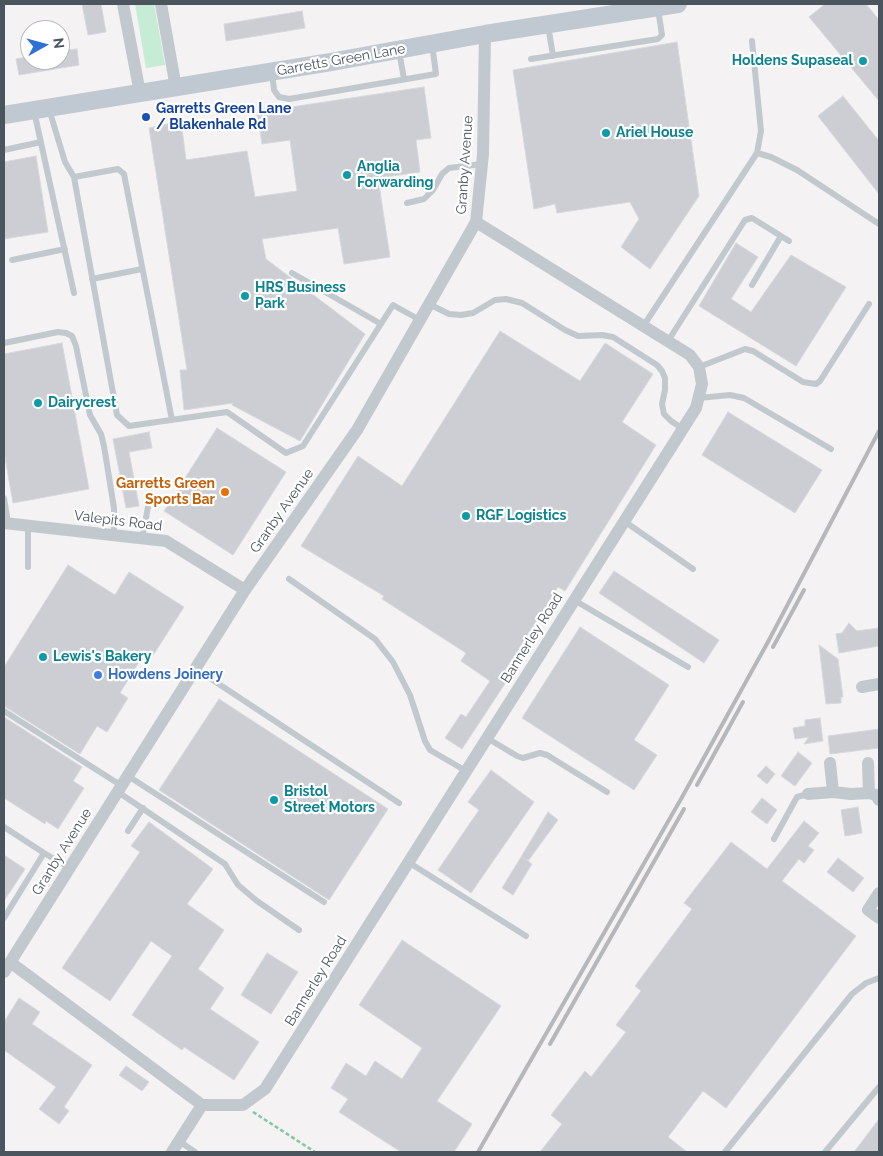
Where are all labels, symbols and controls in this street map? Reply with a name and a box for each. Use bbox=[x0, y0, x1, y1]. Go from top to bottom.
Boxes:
north arrow bbox=[20, 20, 70, 70]
text: N bbox=[50, 37, 67, 50]
street label: Garretts Green Lane bbox=[275, 40, 407, 80]
place label: Holdens Supaseal bbox=[732, 53, 853, 69]
marker: Holdens Supaseal bbox=[857, 55, 869, 67]
place label: Garretts Green Lane / Blakenhale Rd bbox=[156, 101, 291, 134]
marker: Garretts Green Lane / Blakenhale Rd bbox=[140, 111, 152, 123]
street label: Granby Avenue bbox=[453, 115, 477, 215]
place label: Ariel House bbox=[616, 125, 693, 141]
marker: Ariel House bbox=[600, 127, 612, 139]
place label: Anglia Forwarding bbox=[357, 159, 433, 192]
marker: Anglia Forwarding bbox=[341, 169, 353, 181]
place label: HRS Business Park bbox=[255, 280, 346, 312]
marker: HRS Business Park bbox=[239, 290, 251, 302]
place label: Dairycrest bbox=[48, 395, 116, 411]
marker: Dairycrest bbox=[32, 397, 44, 409]
street label: Granby Avenue bbox=[247, 465, 317, 557]
place label: Garretts Green Sports Bar bbox=[116, 476, 215, 508]
marker: Garretts Green Sports Bar bbox=[219, 486, 231, 498]
street label: Valepits Road bbox=[73, 507, 163, 535]
place label: RGF Logistics bbox=[476, 508, 566, 524]
marker: RGF Logistics bbox=[460, 510, 472, 522]
street label: Bannerley Road bbox=[498, 590, 566, 686]
place label: Lewis's Bakery bbox=[53, 649, 151, 665]
marker: Lewis's Bakery bbox=[37, 651, 49, 663]
place label: Howdens Joinery bbox=[108, 667, 223, 683]
marker: Howdens Joinery bbox=[92, 669, 104, 681]
place label: Bristol Street Motors bbox=[284, 784, 375, 816]
marker: Bristol Street Motors bbox=[268, 794, 280, 806]
street label: Granby Avenue bbox=[29, 805, 95, 899]
street label: Bannerley Road bbox=[282, 933, 350, 1029]

